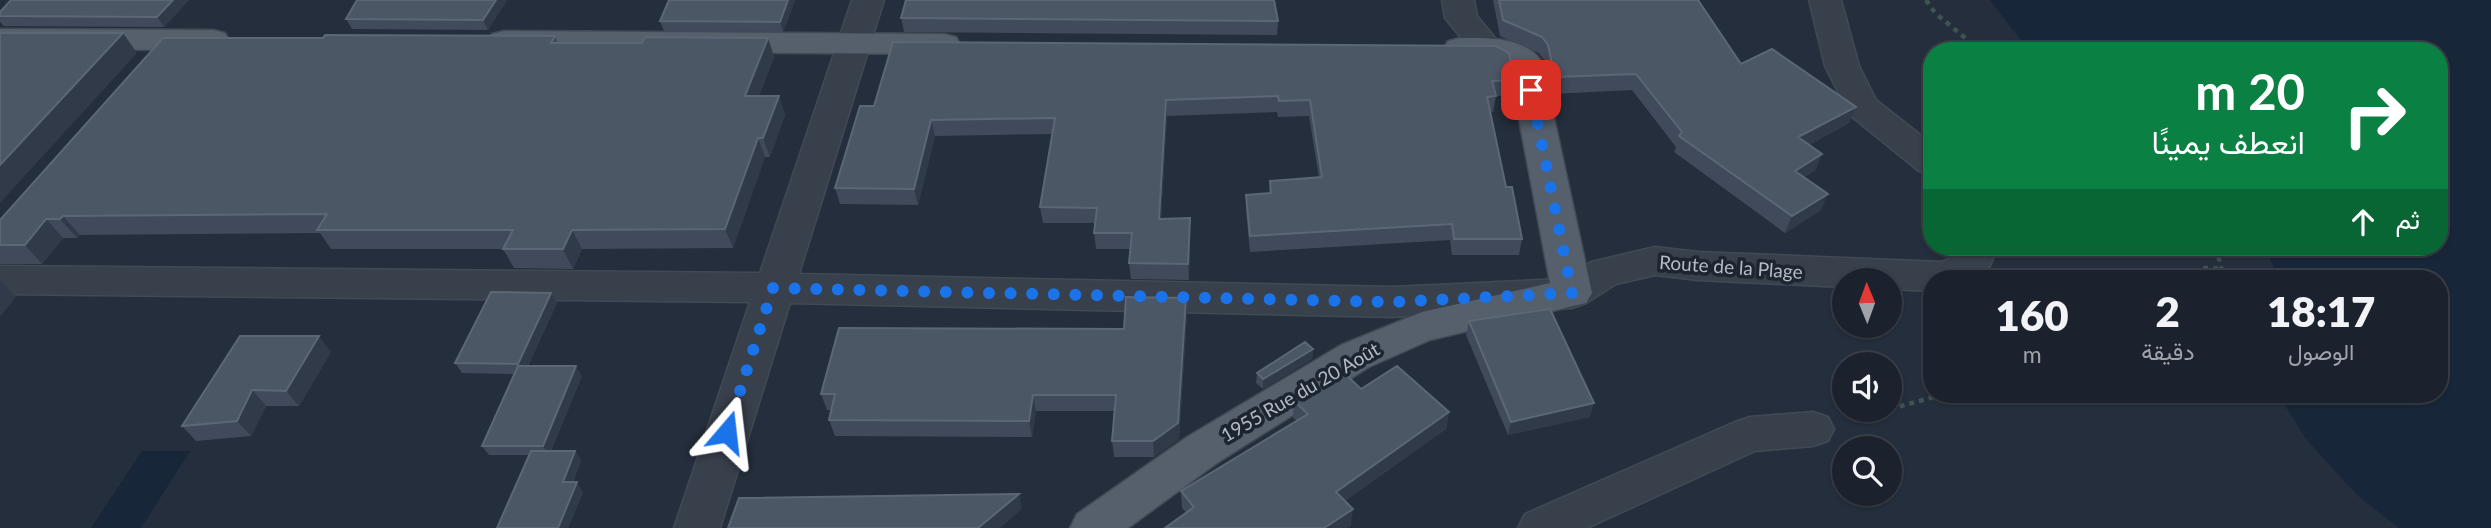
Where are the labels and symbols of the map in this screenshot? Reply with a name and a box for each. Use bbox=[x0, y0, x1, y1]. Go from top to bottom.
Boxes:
pin bbox=[1501, 60, 1561, 120]
street label: Route de la Plage bbox=[1659, 250, 1804, 283]
north arrow bbox=[1832, 268, 1902, 338]
street label: 1955 Rue du 20 Août bbox=[1216, 337, 1383, 446]
position arrow bbox=[690, 395, 764, 469]

